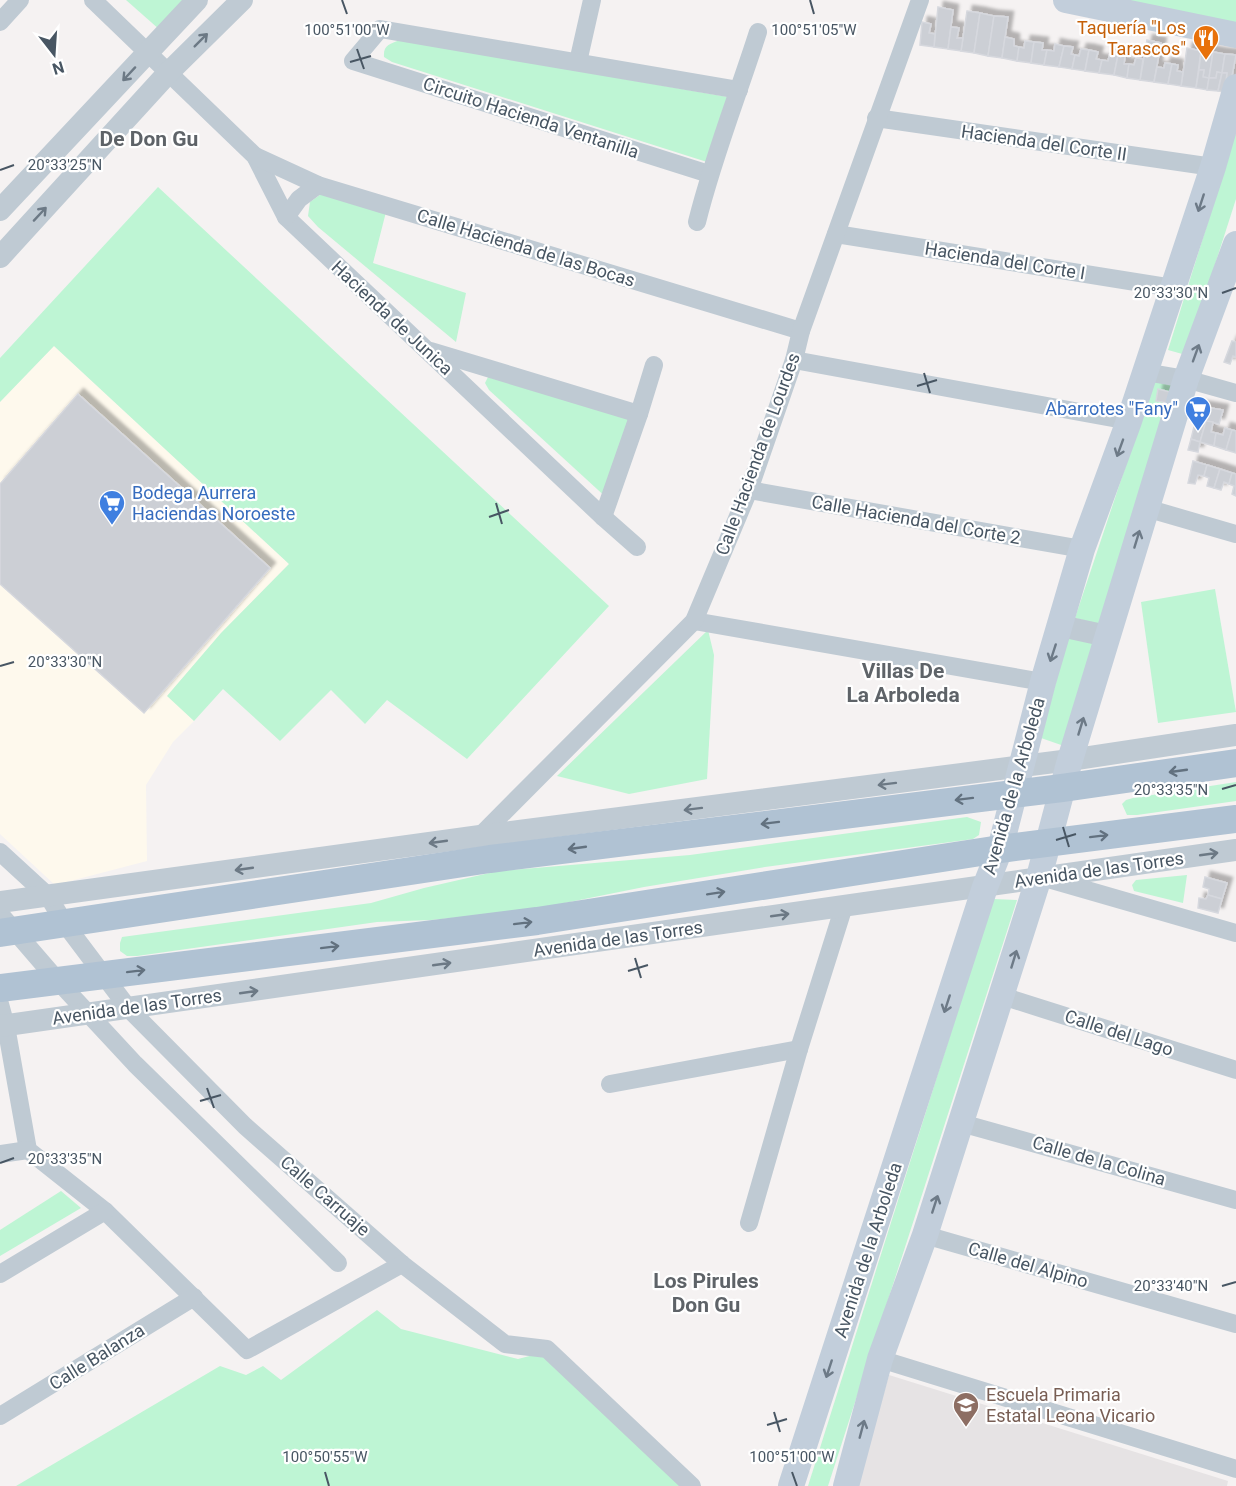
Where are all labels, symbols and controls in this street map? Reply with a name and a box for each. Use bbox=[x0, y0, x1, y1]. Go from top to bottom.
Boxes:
place label: Taquería "Los Tarascos" bbox=[1077, 17, 1186, 59]
text: 100°51'00"W bbox=[304, 21, 390, 39]
text: 100°51'05"W bbox=[771, 21, 857, 39]
restaurant icon: Taquería "Los Tarascos" bbox=[1191, 23, 1221, 61]
north arrow bbox=[24, 24, 84, 84]
one-way arrow bbox=[194, 33, 209, 48]
text: N bbox=[50, 57, 66, 79]
one-way arrow bbox=[122, 66, 136, 81]
street label: Circuito Hacienda Ventanilla bbox=[421, 73, 642, 162]
street label: Hacienda del Corte II bbox=[960, 120, 1128, 165]
district label: De Don Gu bbox=[100, 127, 198, 151]
text: 20°33'25"N bbox=[28, 156, 102, 174]
one-way arrow bbox=[1195, 193, 1206, 212]
street label: Calle Hacienda de las Bocas bbox=[415, 204, 638, 291]
one-way arrow bbox=[32, 206, 47, 221]
street label: Hacienda del Corte I bbox=[923, 237, 1087, 284]
street label: Hacienda de Junica bbox=[327, 256, 457, 379]
text: 20°33'30"N bbox=[1134, 284, 1208, 302]
one-way arrow bbox=[1192, 344, 1203, 363]
street label: Calle Hacienda de Lourdes bbox=[711, 350, 804, 558]
supermarket icon: Abarrotes "Fany" bbox=[1183, 394, 1213, 432]
place label: Abarrotes "Fany" bbox=[1045, 398, 1178, 419]
one-way arrow bbox=[1113, 438, 1124, 457]
place label: Bodega Aurrera Haciendas Noroeste bbox=[132, 482, 295, 524]
supermarket icon: Bodega Aurrera Haciendas Noroeste bbox=[97, 488, 127, 526]
street label: Calle Hacienda del Corte 2 bbox=[810, 491, 1022, 548]
one-way arrow bbox=[1132, 530, 1143, 549]
one-way arrow bbox=[1046, 643, 1057, 662]
text: 20°33'30"N bbox=[28, 653, 102, 671]
district label: Villas De La Arboleda bbox=[846, 659, 960, 707]
street label: Avenida de la Arboleda bbox=[978, 695, 1049, 877]
one-way arrow bbox=[1076, 717, 1087, 736]
one-way arrow bbox=[1169, 766, 1188, 777]
one-way arrow bbox=[877, 779, 897, 790]
text: 20°33'35"N bbox=[1134, 781, 1208, 799]
one-way arrow bbox=[954, 793, 974, 804]
one-way arrow bbox=[684, 804, 704, 815]
one-way arrow bbox=[761, 818, 781, 829]
one-way arrow bbox=[1089, 831, 1109, 842]
one-way arrow bbox=[428, 837, 448, 848]
one-way arrow bbox=[568, 842, 587, 853]
street label: Avenida de las Torres bbox=[1013, 847, 1185, 892]
one-way arrow bbox=[1198, 848, 1218, 859]
one-way arrow bbox=[235, 863, 255, 874]
one-way arrow bbox=[706, 887, 726, 898]
one-way arrow bbox=[770, 910, 790, 921]
street label: Avenida de las Torres bbox=[532, 916, 704, 961]
one-way arrow bbox=[513, 917, 533, 928]
one-way arrow bbox=[319, 941, 339, 952]
one-way arrow bbox=[1009, 950, 1020, 969]
one-way arrow bbox=[431, 958, 451, 969]
one-way arrow bbox=[126, 965, 146, 976]
street label: Avenida de las Torres bbox=[51, 984, 223, 1029]
one-way arrow bbox=[238, 986, 258, 997]
one-way arrow bbox=[941, 994, 952, 1013]
street label: Calle del Lago bbox=[1062, 1005, 1176, 1060]
street label: Calle de la Colina bbox=[1030, 1131, 1168, 1190]
text: 20°33'35"N bbox=[28, 1150, 102, 1168]
street label: Calle Carruaje bbox=[276, 1151, 374, 1240]
street label: Avenida de la Arboleda bbox=[829, 1160, 906, 1340]
one-way arrow bbox=[930, 1195, 941, 1214]
street label: Calle del Alpino bbox=[966, 1237, 1090, 1292]
district label: Los Pirules Don Gu bbox=[653, 1269, 759, 1317]
text: 20°33'40"N bbox=[1134, 1277, 1208, 1295]
street label: Calle Balanza bbox=[45, 1319, 148, 1394]
one-way arrow bbox=[823, 1359, 834, 1378]
place label: Escuela Primaria Estatal Leona Vicario bbox=[986, 1384, 1155, 1426]
school or university icon: Escuela Primaria Estatal Leona Vicario bbox=[951, 1390, 981, 1428]
one-way arrow bbox=[856, 1420, 868, 1439]
text: 100°50'55"W bbox=[282, 1448, 368, 1466]
text: 100°51'00"W bbox=[749, 1448, 835, 1466]

